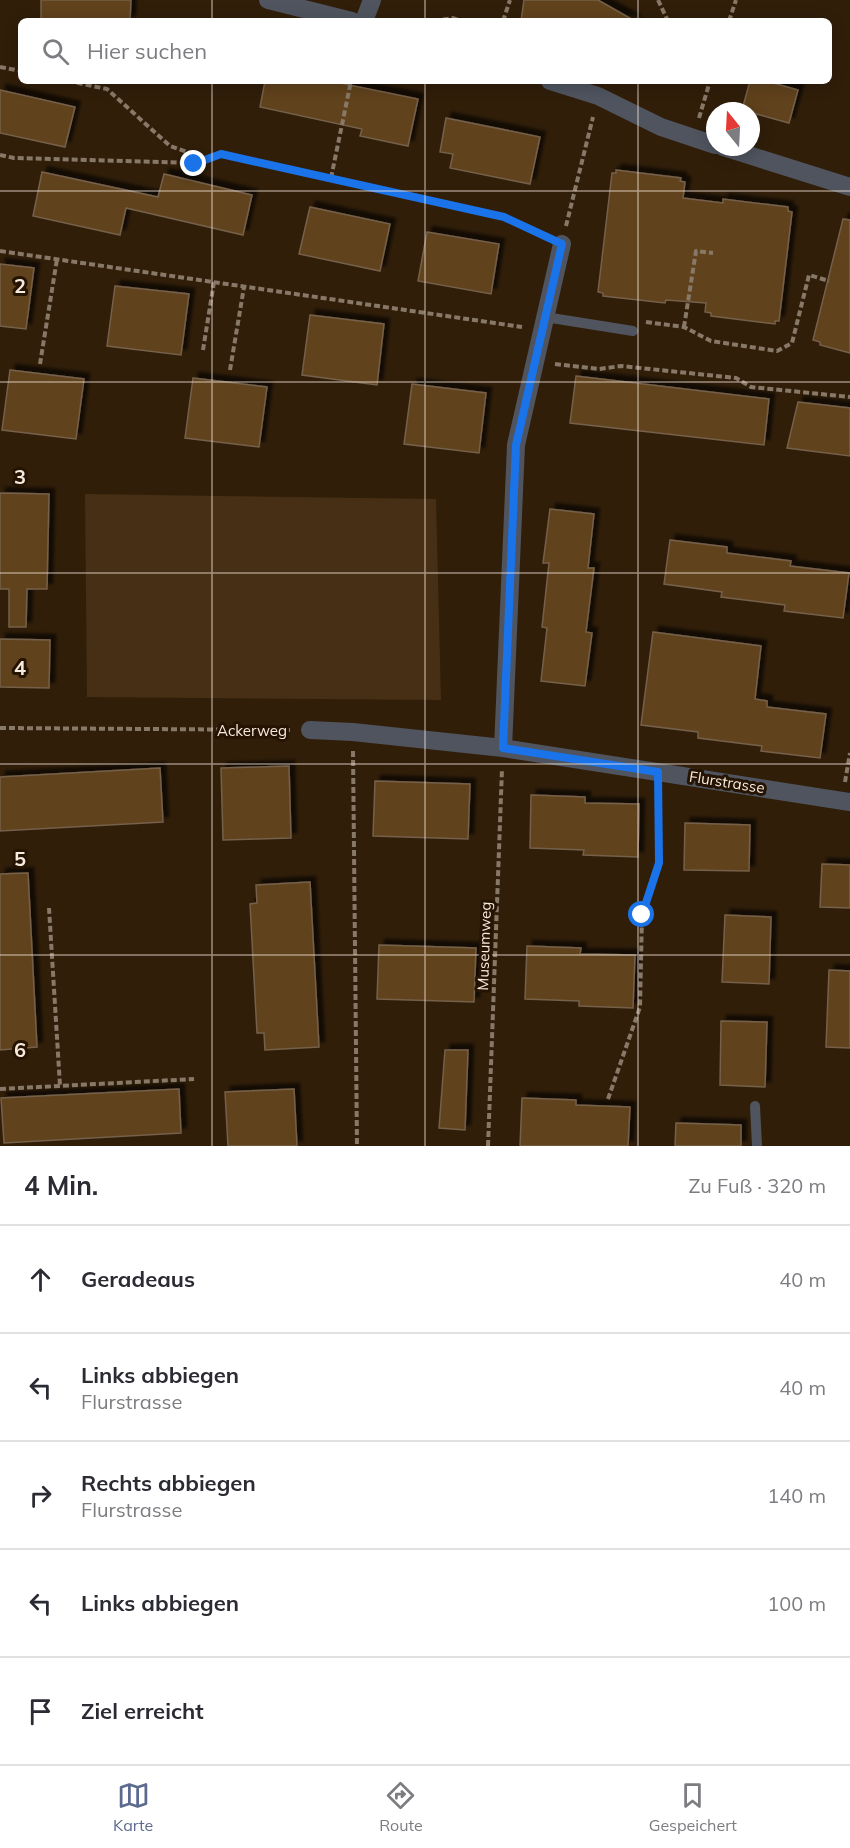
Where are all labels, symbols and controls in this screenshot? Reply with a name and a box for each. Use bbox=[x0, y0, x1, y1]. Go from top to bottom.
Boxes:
search box bbox=[18, 18, 832, 84]
icon: search bbox=[39, 35, 72, 68]
text: Hier suchen bbox=[87, 37, 207, 65]
north arrow bbox=[706, 102, 760, 156]
route end bbox=[180, 150, 206, 176]
text: 2 bbox=[14, 273, 26, 298]
text: 3 bbox=[14, 464, 26, 489]
text: 4 bbox=[14, 655, 26, 680]
street label: Ackerweg bbox=[217, 721, 287, 740]
street label: Flurstrasse bbox=[688, 767, 766, 797]
text: 5 bbox=[14, 846, 26, 871]
street label: Museumweg bbox=[473, 901, 495, 991]
route start bbox=[628, 901, 654, 927]
text: 6 bbox=[14, 1037, 26, 1062]
text: 4 Min. bbox=[24, 1169, 98, 1202]
text: Zu Fuß · 320 m bbox=[688, 1173, 826, 1198]
icon: ahead bbox=[24, 1263, 57, 1296]
text: Geradeaus bbox=[81, 1265, 195, 1293]
text: 40 m bbox=[779, 1267, 826, 1292]
text: Links abbiegen bbox=[81, 1361, 239, 1389]
icon: left bbox=[24, 1371, 57, 1404]
text: 40 m bbox=[779, 1375, 826, 1400]
text: Flurstrasse bbox=[81, 1389, 182, 1414]
text: Rechts abbiegen bbox=[81, 1469, 256, 1497]
icon: right bbox=[24, 1479, 57, 1512]
text: 140 m bbox=[767, 1483, 826, 1508]
text: Flurstrasse bbox=[81, 1497, 182, 1522]
icon: left bbox=[24, 1587, 57, 1620]
text: Links abbiegen bbox=[81, 1589, 239, 1617]
text: 100 m bbox=[767, 1591, 826, 1616]
icon: arrive bbox=[24, 1695, 57, 1728]
text: Ziel erreicht bbox=[81, 1697, 204, 1725]
tab: Karte bbox=[113, 1779, 153, 1835]
tab: Route bbox=[379, 1779, 423, 1835]
tab: Gespeichert bbox=[649, 1779, 737, 1835]

